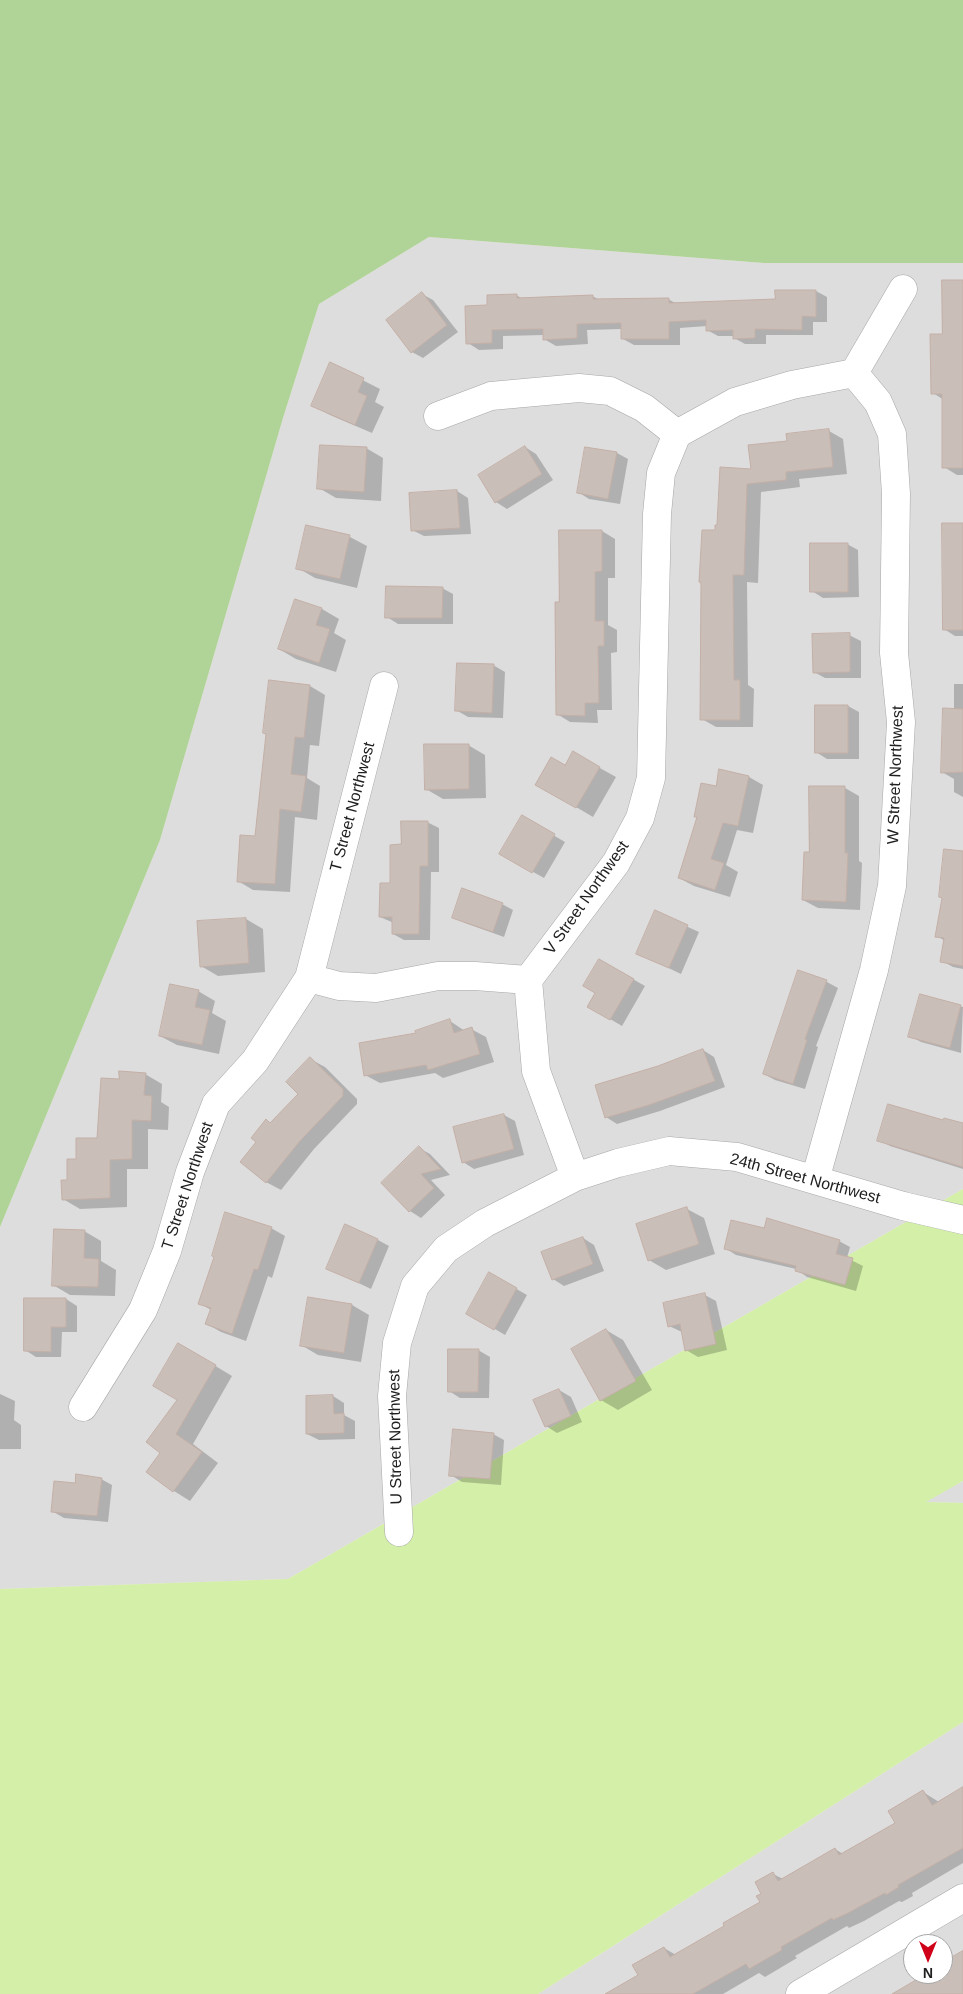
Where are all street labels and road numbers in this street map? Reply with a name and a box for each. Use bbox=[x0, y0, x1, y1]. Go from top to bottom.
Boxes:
street label: W Street Northwest bbox=[884, 705, 908, 845]
street label: T Street Northwest bbox=[326, 740, 380, 874]
street label: V Street Northwest bbox=[541, 837, 633, 959]
street label: T Street Northwest bbox=[158, 1120, 218, 1252]
street label: 24th Street Northwest bbox=[728, 1150, 882, 1208]
street label: U Street Northwest bbox=[385, 1369, 407, 1505]

